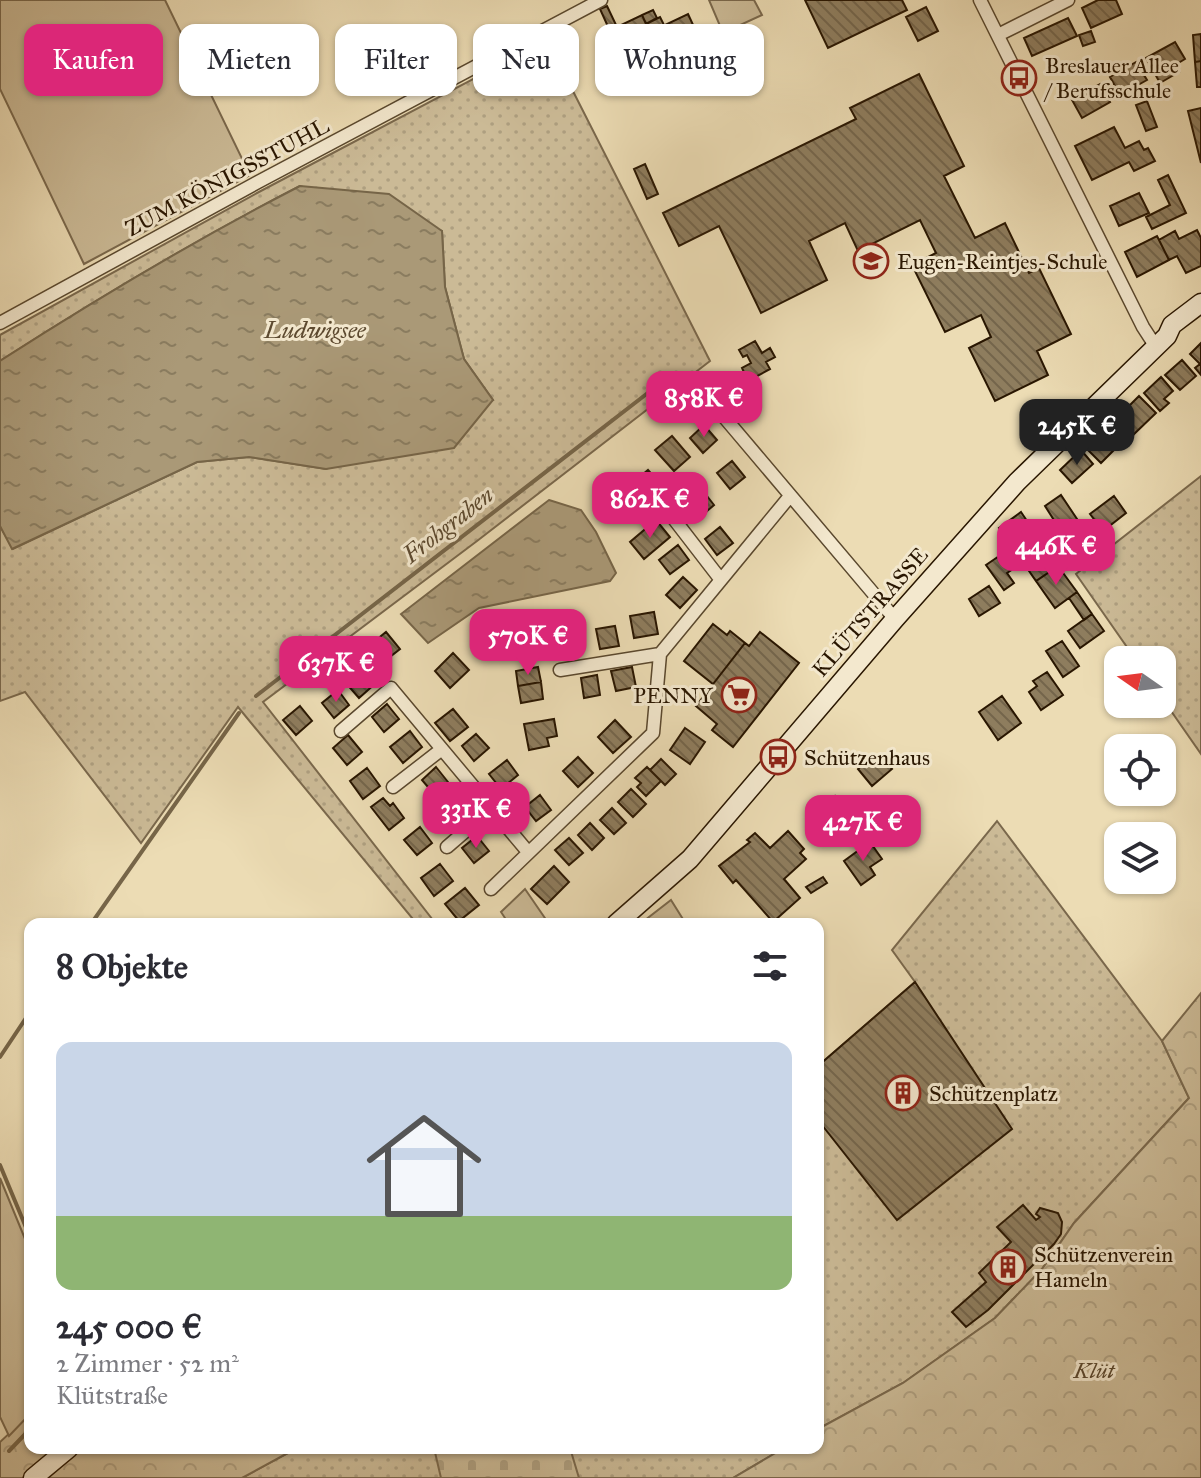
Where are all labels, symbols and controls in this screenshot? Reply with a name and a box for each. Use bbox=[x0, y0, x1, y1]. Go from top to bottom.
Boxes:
chip: Kaufen bbox=[24, 24, 163, 96]
chip: Mieten bbox=[179, 24, 319, 96]
chip: Filter bbox=[335, 24, 457, 96]
chip: Neu bbox=[473, 24, 579, 96]
chip: Wohnung bbox=[595, 24, 764, 96]
place label: Breslauer Allee / Berufsschule bbox=[1043, 52, 1179, 104]
bus stop icon: Breslauer Allee / Berufsschule bbox=[1000, 59, 1038, 97]
street label: ZUM KÖNIGSSTUHL bbox=[121, 112, 333, 242]
school or university icon: Eugen-Reintjes-Schule bbox=[852, 242, 890, 280]
place label: Eugen-Reintjes-Schule bbox=[897, 248, 1107, 275]
water label: Ludwigsee bbox=[263, 315, 367, 345]
pin: 858K € bbox=[639, 371, 769, 439]
text: 858K € bbox=[664, 381, 744, 413]
pin: 245K € bbox=[1012, 399, 1142, 467]
text: 245K € bbox=[1037, 409, 1117, 441]
pin: 862K € bbox=[585, 472, 715, 540]
water label: Frohgraben bbox=[396, 480, 500, 570]
text: 862K € bbox=[610, 482, 690, 514]
pin: 446K € bbox=[991, 519, 1121, 587]
text: 446K € bbox=[1015, 529, 1097, 561]
street label: KLÜTSTRASSE bbox=[806, 541, 934, 682]
pin: 570K € bbox=[463, 609, 593, 677]
text: 570K € bbox=[488, 619, 568, 651]
pin: 637K € bbox=[271, 636, 401, 704]
text: 637K € bbox=[297, 646, 375, 678]
north arrow bbox=[1104, 646, 1176, 718]
map controls bbox=[1104, 646, 1176, 894]
supermarket icon: PENNY bbox=[720, 676, 758, 714]
place label: PENNY bbox=[633, 682, 714, 709]
button: locate bbox=[1104, 734, 1176, 806]
bus stop icon: Schützenhaus bbox=[759, 738, 797, 776]
place label: Schützenhaus bbox=[804, 744, 930, 771]
pin: 331K € bbox=[411, 782, 541, 850]
text: 331K € bbox=[441, 792, 511, 824]
pin: 427K € bbox=[798, 795, 928, 863]
text: 427K € bbox=[823, 805, 903, 837]
button: layers bbox=[1104, 822, 1176, 894]
icon: filters bbox=[748, 944, 792, 988]
text: 8 Objekte bbox=[56, 946, 188, 987]
building icon: Schützenplatz bbox=[884, 1074, 922, 1112]
place label: Schützenplatz bbox=[929, 1080, 1058, 1107]
icon: home bbox=[352, 1094, 496, 1238]
place label: Schützenverein Hameln bbox=[1034, 1241, 1173, 1293]
building icon: Schützenverein Hameln bbox=[989, 1248, 1027, 1286]
text: 245 000 € bbox=[56, 1306, 202, 1347]
text: 2 Zimmer · 52 m² bbox=[56, 1347, 239, 1379]
park label: Klüt bbox=[1073, 1357, 1115, 1384]
text: Klütstraße bbox=[56, 1379, 168, 1411]

